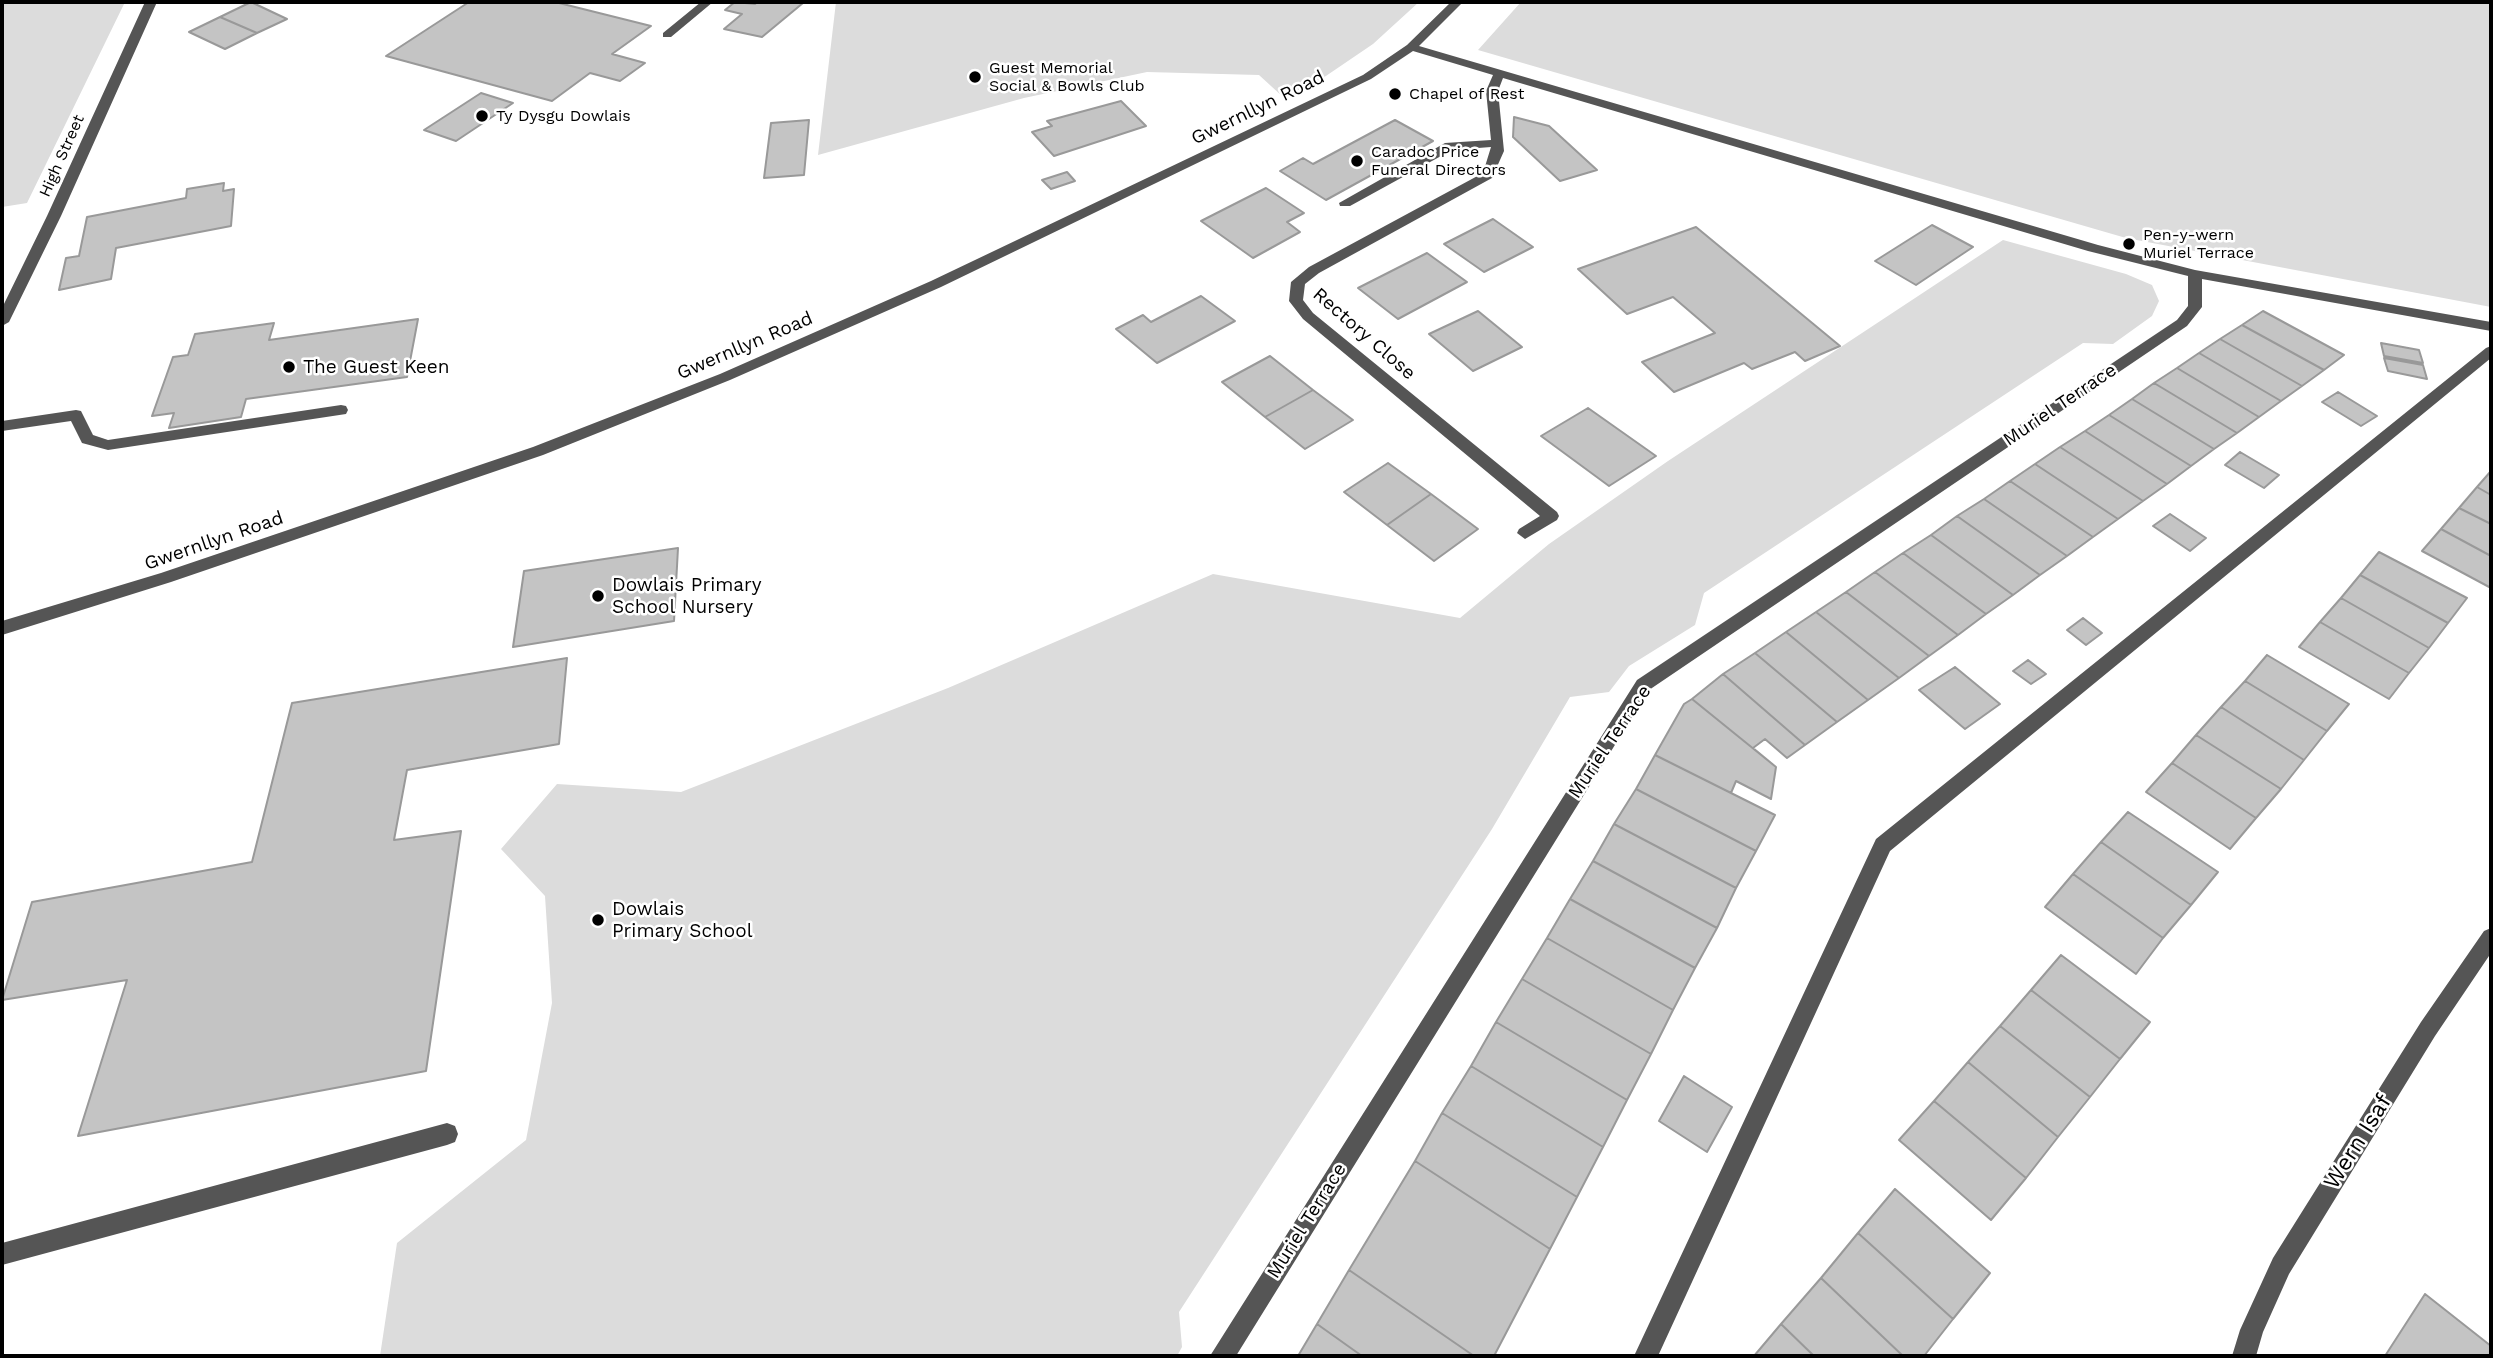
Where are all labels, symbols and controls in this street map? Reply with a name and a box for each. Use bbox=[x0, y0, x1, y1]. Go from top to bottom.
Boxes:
place label: Guest Memorial Social & Bowls Club bbox=[989, 58, 1145, 96]
street label: Gwernllyn Road bbox=[1188, 66, 1328, 150]
marker: Guest Memorial Social & Bowls Club bbox=[967, 69, 983, 85]
place label: Chapel of Rest bbox=[1409, 84, 1524, 104]
marker: Chapel of Rest bbox=[1387, 86, 1403, 102]
place label: Ty Dysgu Dowlais bbox=[496, 106, 631, 126]
marker: Ty Dysgu Dowlais bbox=[474, 108, 490, 124]
street label: High Street bbox=[35, 112, 89, 200]
place label: Caradoc Price Funeral Directors bbox=[1371, 142, 1506, 180]
marker: Caradoc Price Funeral Directors bbox=[1349, 153, 1365, 169]
place label: Pen-y-wern Muriel Terrace bbox=[2143, 225, 2254, 263]
marker: Pen-y-wern Muriel Terrace bbox=[2121, 236, 2137, 252]
street label: Rectory Close bbox=[1308, 283, 1420, 385]
street label: Gwernllyn Road bbox=[674, 307, 816, 385]
place label: The Guest Keen bbox=[303, 356, 450, 378]
marker: The Guest Keen bbox=[281, 359, 297, 375]
street label: Muriel Terrace bbox=[1999, 359, 2121, 451]
street label: Gwernllyn Road bbox=[142, 507, 286, 575]
place label: Dowlais Primary School Nursery bbox=[612, 574, 762, 618]
marker: Dowlais Primary School Nursery bbox=[590, 588, 606, 604]
street label: Muriel Terrace bbox=[1564, 681, 1656, 803]
place label: Dowlais Primary School bbox=[612, 898, 752, 942]
marker: Dowlais Primary School bbox=[590, 912, 606, 928]
street label: Wern Isaf bbox=[2318, 1089, 2398, 1195]
street label: Muriel Terrace bbox=[1262, 1159, 1352, 1283]

